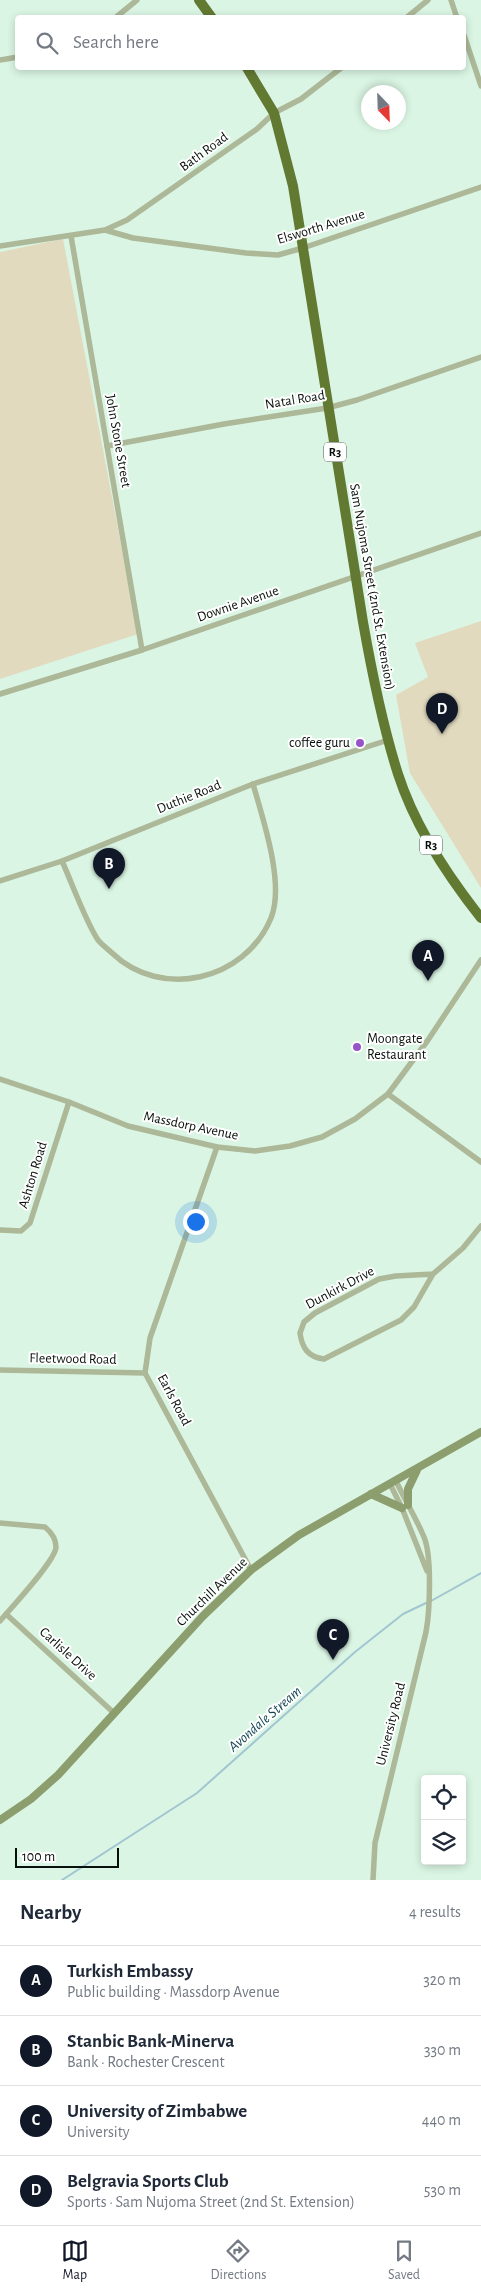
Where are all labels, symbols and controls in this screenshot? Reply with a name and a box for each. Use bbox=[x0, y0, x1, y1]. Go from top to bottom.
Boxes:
search box bbox=[15, 15, 466, 70]
icon: search bbox=[33, 29, 61, 57]
text: Search here bbox=[73, 33, 159, 52]
north arrow bbox=[361, 85, 406, 130]
street label: Bath Road bbox=[177, 130, 231, 174]
street label: Elsworth Avenue bbox=[276, 207, 366, 247]
street label: Natal Road bbox=[264, 388, 326, 412]
street label: John Stone Street bbox=[103, 393, 133, 489]
road number: R3 bbox=[324, 442, 346, 462]
street label: Sam Nujoma Street (2nd St. Extension) bbox=[347, 483, 397, 691]
street label: Downie Avenue bbox=[195, 583, 281, 625]
pin: D bbox=[426, 693, 458, 734]
place label: coffee guru bbox=[289, 736, 350, 750]
marker: coffee guru bbox=[354, 737, 366, 749]
street label: Duthie Road bbox=[155, 778, 223, 816]
road number: R3 bbox=[420, 836, 442, 854]
pin: B bbox=[93, 848, 125, 889]
pin: A bbox=[412, 940, 444, 981]
place label: Moongate Restaurant bbox=[367, 1032, 427, 1062]
marker: Moongate Restaurant bbox=[351, 1041, 363, 1053]
street label: Massdorp Avenue bbox=[142, 1109, 240, 1143]
street label: Ashton Road bbox=[16, 1140, 50, 1210]
your location bbox=[183, 1209, 209, 1235]
street label: Dunkirk Drive bbox=[303, 1264, 377, 1312]
street label: Fleetwood Road bbox=[29, 1351, 117, 1367]
street label: Earls Road bbox=[155, 1372, 193, 1428]
street label: Churchill Avenue bbox=[174, 1555, 250, 1629]
pin: C bbox=[317, 1619, 349, 1660]
street label: Carlisle Drive bbox=[37, 1625, 99, 1683]
street label: University Road bbox=[374, 1681, 408, 1767]
water label: Avondale Stream bbox=[225, 1683, 304, 1755]
map controls bbox=[421, 1775, 466, 1865]
button: locate bbox=[421, 1775, 466, 1820]
button: layers bbox=[421, 1820, 466, 1865]
scale bar bbox=[15, 1845, 119, 1868]
text: 100 m bbox=[22, 1850, 55, 1864]
text: Nearby bbox=[20, 1902, 81, 1923]
text: 4 results bbox=[409, 1904, 461, 1920]
text: Turkish Embassy bbox=[67, 1962, 193, 1981]
text: A bbox=[31, 1972, 41, 1988]
text: 320 m bbox=[423, 1972, 461, 1988]
text: Public building · Massdorp Avenue bbox=[67, 1984, 280, 2000]
text: Stanbic Bank-Minerva bbox=[67, 2032, 234, 2051]
text: B bbox=[31, 2042, 41, 2058]
text: 330 m bbox=[424, 2042, 461, 2058]
text: Bank · Rochester Crescent bbox=[67, 2054, 225, 2070]
text: University of Zimbabwe bbox=[67, 2102, 247, 2121]
text: C bbox=[32, 2112, 40, 2128]
text: 440 m bbox=[422, 2112, 461, 2128]
text: University bbox=[67, 2124, 130, 2140]
text: Belgravia Sports Club bbox=[67, 2172, 229, 2191]
text: D bbox=[31, 2182, 41, 2198]
text: 530 m bbox=[424, 2182, 461, 2198]
text: Sports · Sam Nujoma Street (2nd St. Extension) bbox=[67, 2194, 355, 2210]
tab: Map bbox=[61, 2237, 89, 2284]
tab: Directions bbox=[211, 2237, 266, 2284]
tab: Saved bbox=[388, 2237, 420, 2284]

